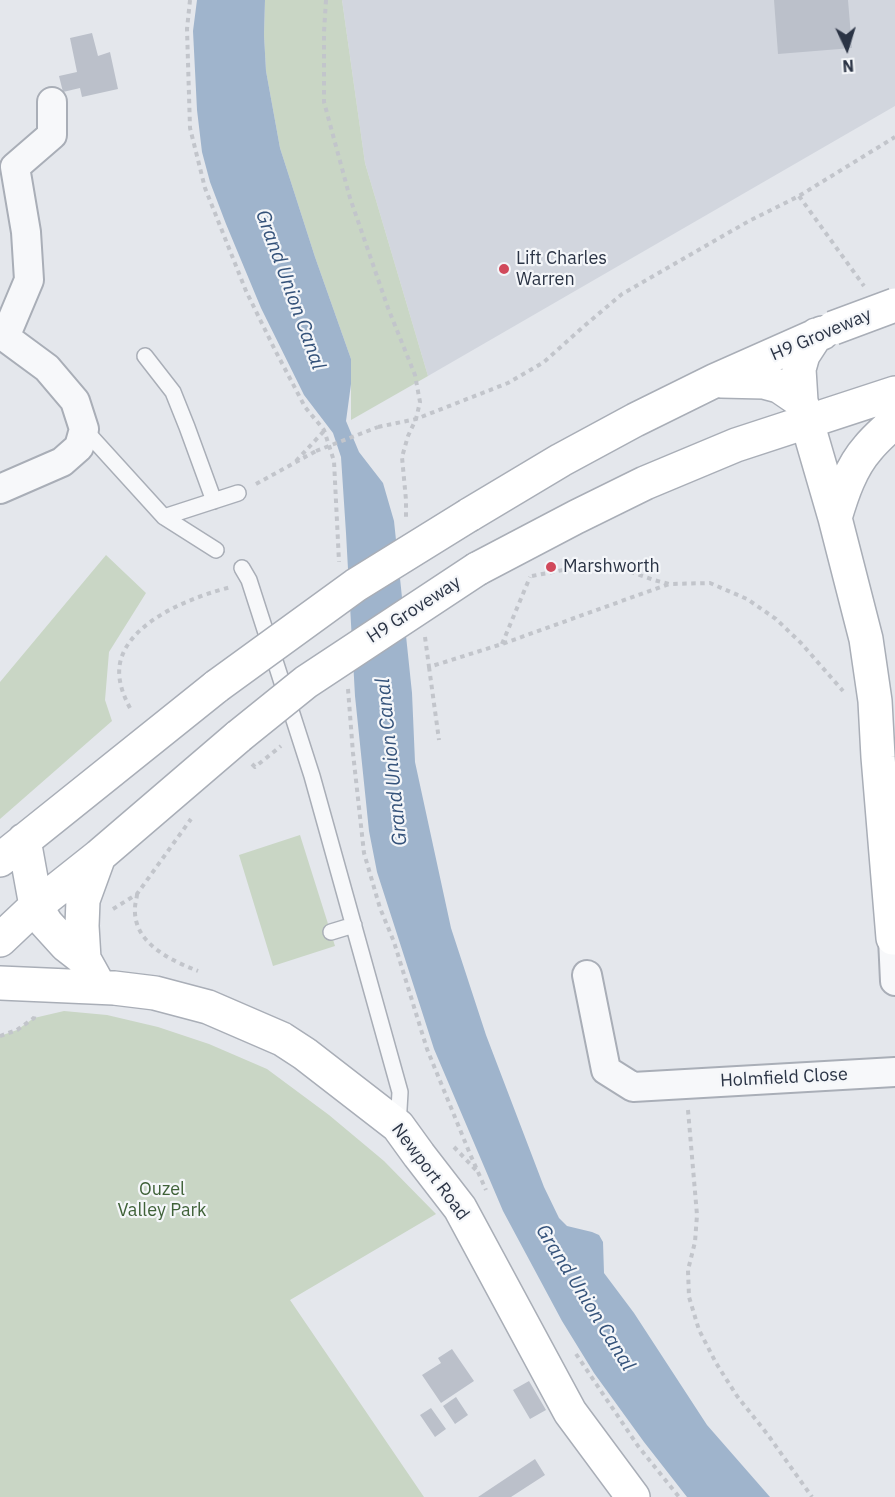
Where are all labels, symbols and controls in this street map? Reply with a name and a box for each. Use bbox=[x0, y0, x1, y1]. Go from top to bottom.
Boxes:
north arrow bbox=[817, 18, 877, 78]
text: N bbox=[842, 56, 855, 76]
water label: Grand Union Canal bbox=[250, 207, 330, 373]
place label: Lift Charles Warren bbox=[516, 248, 607, 290]
marker: Lift Charles Warren bbox=[497, 262, 511, 276]
street label: H9 Groveway bbox=[767, 304, 875, 366]
place label: Marshworth bbox=[563, 556, 660, 578]
marker: Marshworth bbox=[544, 560, 558, 574]
street label: H9 Groveway bbox=[363, 572, 465, 648]
water label: Grand Union Canal bbox=[371, 677, 413, 847]
street label: Holmfield Close bbox=[720, 1064, 848, 1092]
street label: Newport Road bbox=[387, 1119, 473, 1225]
park label: Ouzel Valley Park bbox=[117, 1179, 207, 1222]
water label: Grand Union Canal bbox=[530, 1220, 640, 1376]

